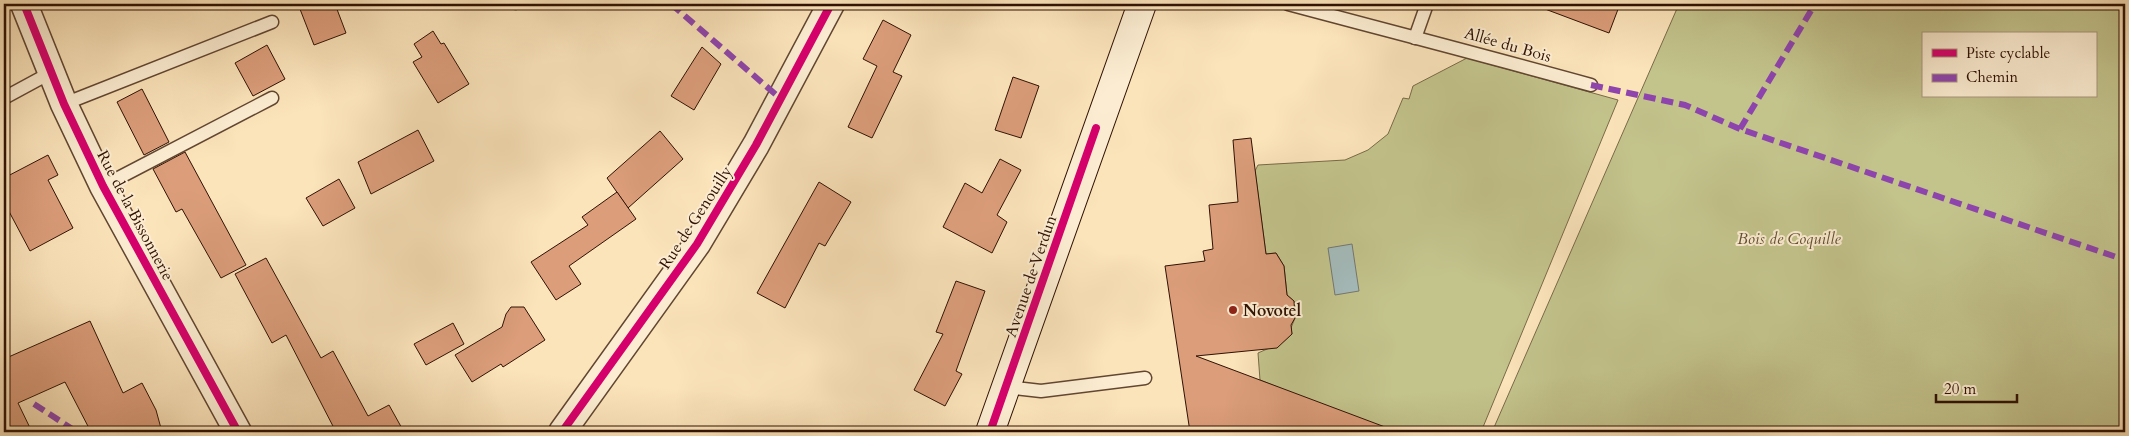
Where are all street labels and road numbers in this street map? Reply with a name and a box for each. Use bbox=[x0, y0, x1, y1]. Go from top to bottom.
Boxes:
street label: Allée du Bois bbox=[1462, 22, 1554, 68]
street label: Rue de la Bissonnerie bbox=[91, 146, 179, 284]
street label: Rue de Genouilly bbox=[654, 161, 738, 273]
street label: Avenue de Verdun bbox=[1000, 212, 1062, 340]

